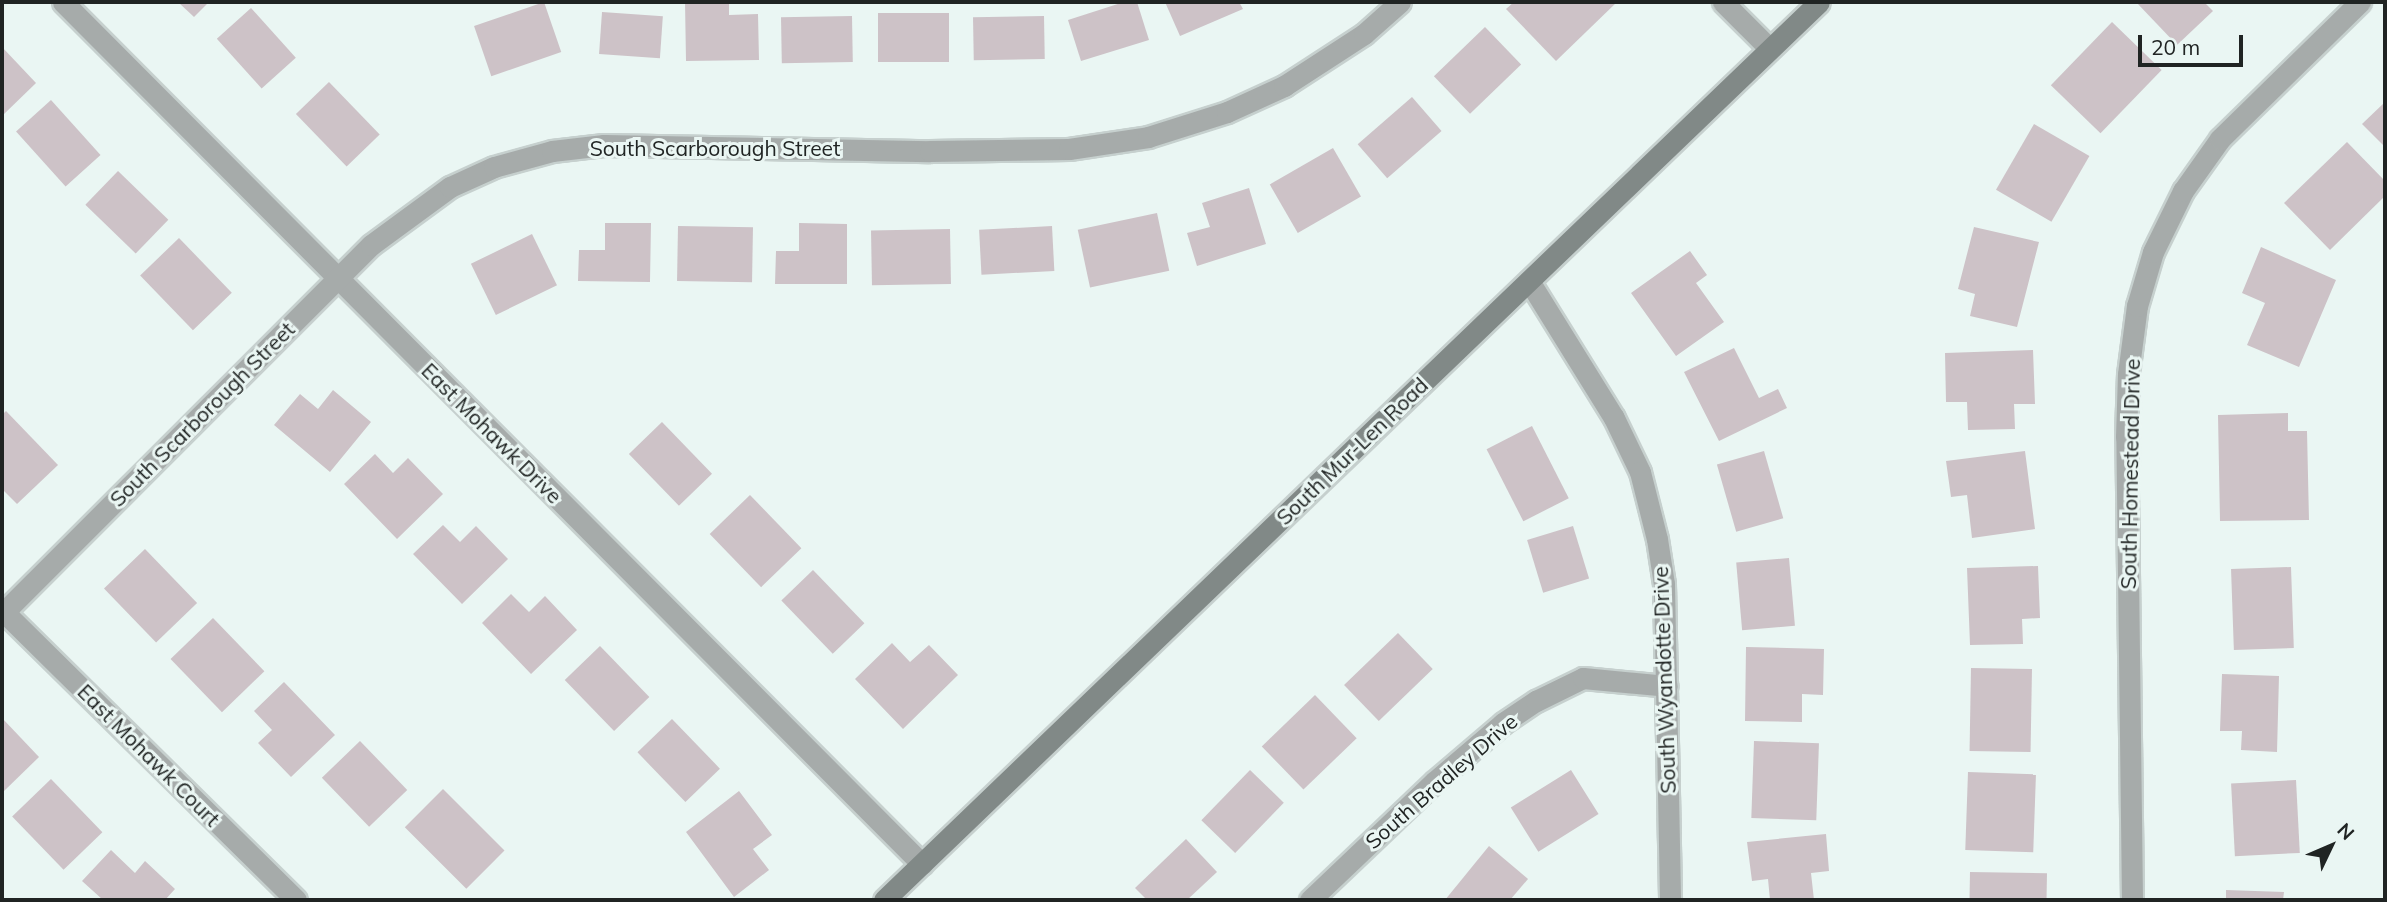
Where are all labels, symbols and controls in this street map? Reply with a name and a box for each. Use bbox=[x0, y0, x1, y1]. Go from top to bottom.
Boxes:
scale bar bbox=[2142, 21, 2247, 65]
text: 20 m bbox=[2151, 34, 2200, 60]
street label: South Scarborough Street bbox=[590, 135, 840, 161]
street label: South Scarborough Street bbox=[104, 316, 300, 512]
street label: East Mohawk Drive bbox=[417, 358, 567, 508]
street label: South Homestead Drive bbox=[2115, 358, 2145, 590]
street label: South Mur-Len Road bbox=[1271, 372, 1433, 530]
street label: South Wyandotte Drive bbox=[1647, 566, 1681, 794]
street label: East Mohawk Court bbox=[73, 679, 225, 831]
street label: South Bradley Drive bbox=[1360, 708, 1522, 854]
north arrow bbox=[2296, 811, 2366, 881]
text: N bbox=[2332, 818, 2360, 845]

